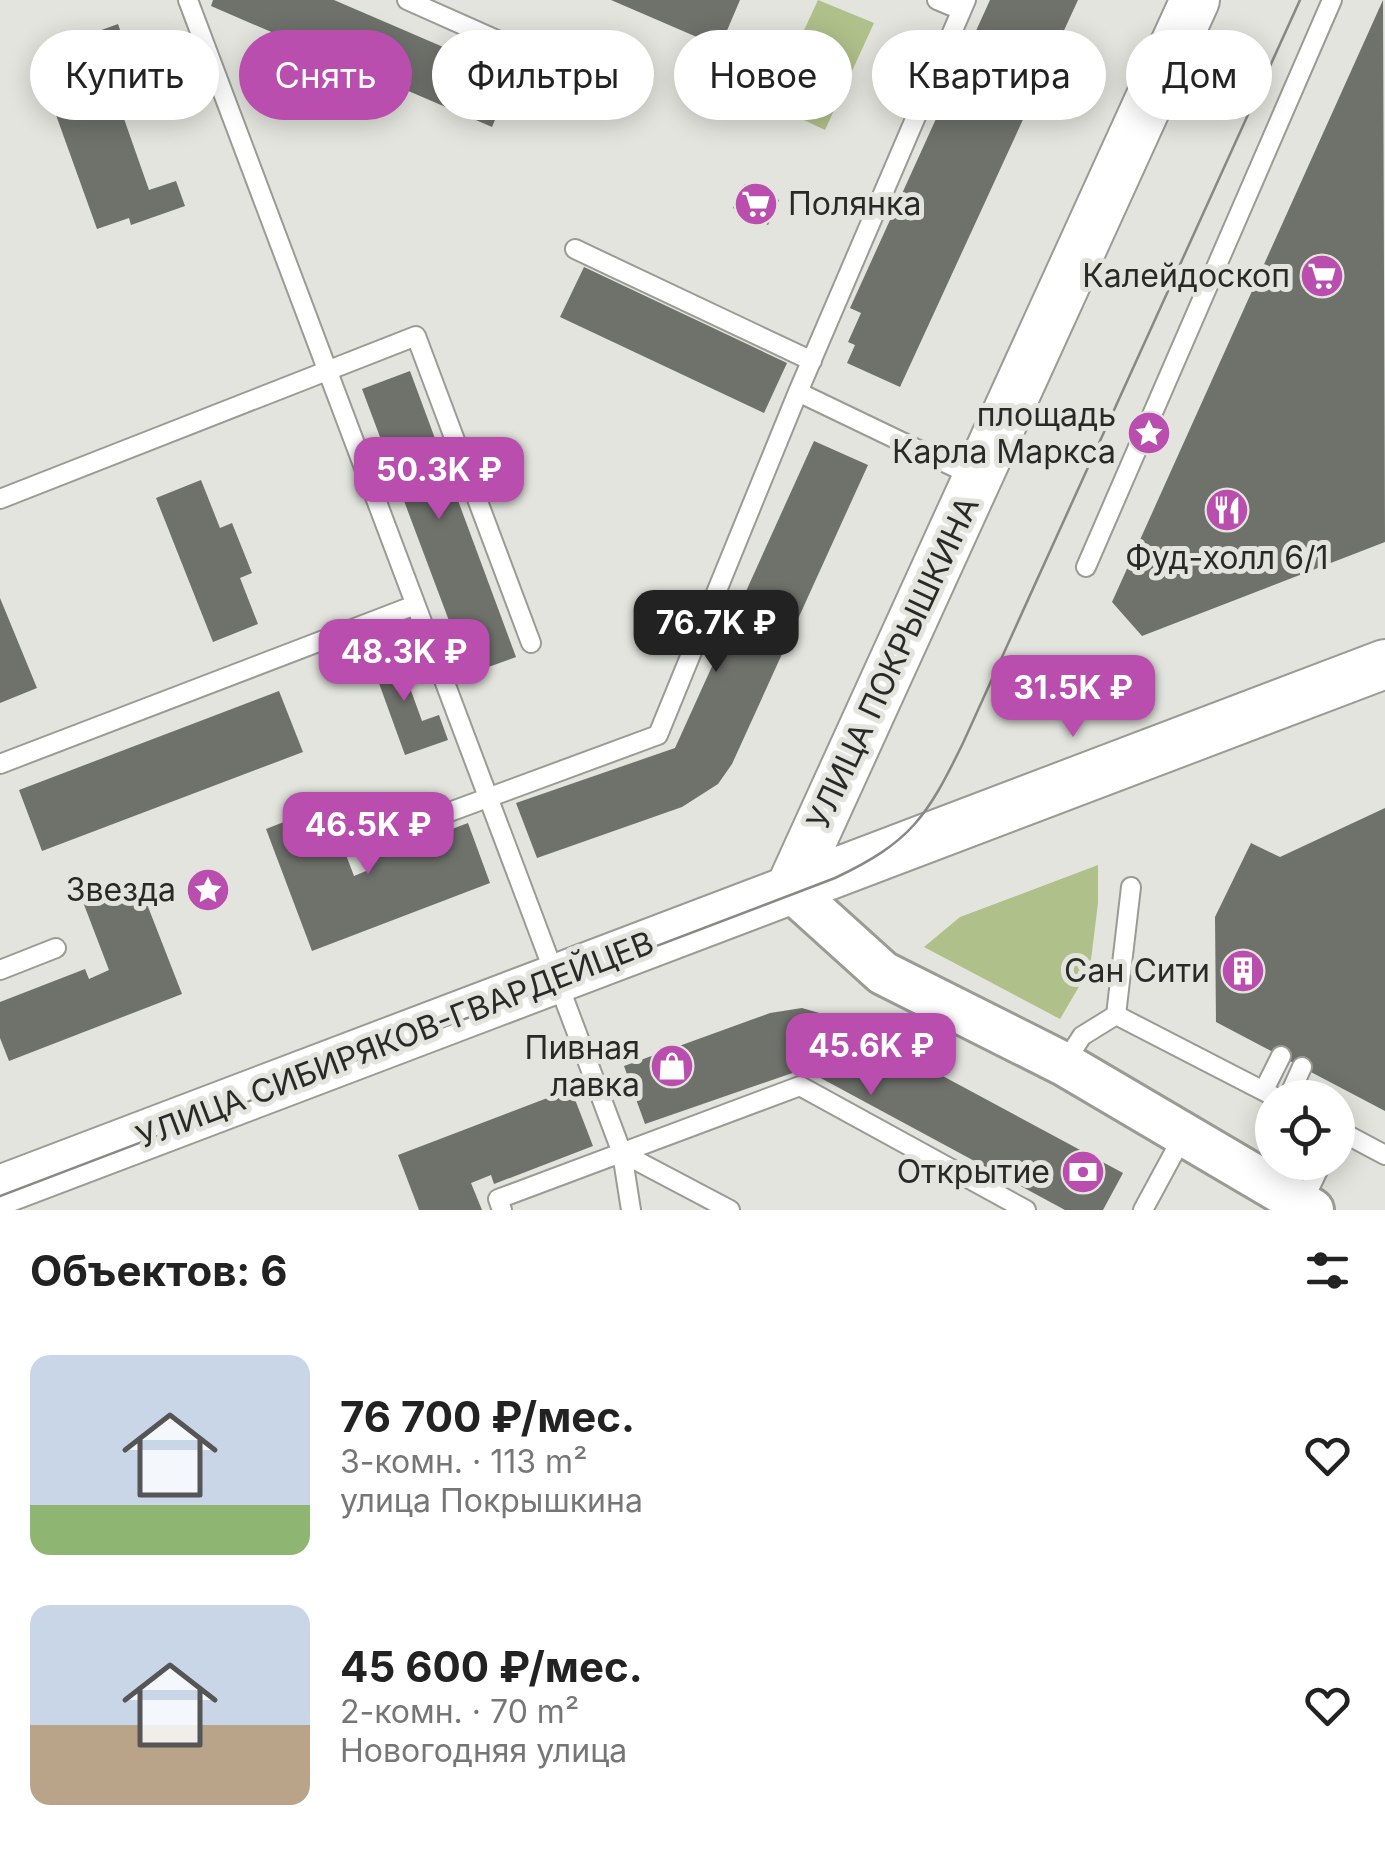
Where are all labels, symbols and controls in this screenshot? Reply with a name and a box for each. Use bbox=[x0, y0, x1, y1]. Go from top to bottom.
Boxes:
chip: Купить bbox=[30, 30, 219, 120]
chip: Снять bbox=[239, 30, 412, 120]
chip: Фильтры bbox=[432, 30, 654, 120]
chip: Новое bbox=[674, 30, 852, 120]
chip: Квартира bbox=[872, 30, 1106, 120]
chip: Дом bbox=[1126, 30, 1272, 120]
supermarket icon: Полянка bbox=[733, 181, 779, 227]
place label: Полянка bbox=[788, 184, 921, 223]
supermarket icon: Калейдоскоп bbox=[1299, 253, 1345, 299]
place label: Калейдоскоп bbox=[1082, 256, 1290, 295]
place label: площадь Карла Маркса bbox=[892, 395, 1116, 471]
place icon: площадь Карла Маркса bbox=[1126, 410, 1172, 456]
pin: 50.3K ₽ bbox=[347, 437, 531, 522]
text: 50.3K ₽ bbox=[376, 450, 502, 489]
restaurant icon: Фуд-холл 6/1 bbox=[1204, 487, 1250, 533]
street label: УЛИЦА ПОКРЫШКИНА bbox=[798, 490, 987, 835]
place label: Фуд-холл 6/1 bbox=[1125, 538, 1329, 577]
pin: 76.7K ₽ bbox=[624, 590, 808, 675]
text: 76.7K ₽ bbox=[656, 603, 776, 642]
pin: 48.3K ₽ bbox=[312, 619, 496, 704]
text: 48.3K ₽ bbox=[341, 632, 467, 671]
pin: 31.5K ₽ bbox=[981, 655, 1165, 740]
text: 31.5K ₽ bbox=[1013, 668, 1133, 707]
pin: 46.5K ₽ bbox=[276, 792, 460, 877]
text: 46.5K ₽ bbox=[305, 805, 431, 844]
place icon: Звезда bbox=[185, 867, 231, 913]
place label: Звезда bbox=[66, 870, 176, 909]
street label: УЛИЦА СИБИРЯКОВ-ГВАРДЕЙЦЕВ bbox=[131, 923, 659, 1156]
building icon: Сан Сити bbox=[1220, 948, 1266, 994]
place label: Сан Сити bbox=[1064, 951, 1210, 990]
pin: 45.6K ₽ bbox=[779, 1013, 963, 1098]
text: 45.6K ₽ bbox=[808, 1026, 934, 1065]
place label: Пивная лавка bbox=[525, 1028, 640, 1104]
shop icon: Пивная лавка bbox=[649, 1043, 695, 1089]
map controls bbox=[1255, 1080, 1355, 1180]
button: locate bbox=[1255, 1080, 1355, 1180]
bank icon: Открытие bbox=[1060, 1149, 1106, 1195]
place label: Открытие bbox=[897, 1152, 1050, 1191]
icon: filters bbox=[1300, 1243, 1355, 1298]
text: Объектов: 6 bbox=[30, 1245, 288, 1296]
text: 76 700 ₽/мес. bbox=[340, 1391, 635, 1442]
icon: home bbox=[110, 1395, 230, 1515]
icon: heart bbox=[1300, 1428, 1355, 1483]
text: 3-комн. · 113 m² bbox=[340, 1442, 587, 1481]
text: улица Покрышкина bbox=[340, 1481, 643, 1520]
text: 45 600 ₽/мес. bbox=[340, 1641, 643, 1692]
icon: home bbox=[110, 1645, 230, 1765]
icon: heart bbox=[1300, 1678, 1355, 1733]
text: 2-комн. · 70 m² bbox=[340, 1692, 579, 1731]
text: Новогодняя улица bbox=[340, 1731, 627, 1770]

